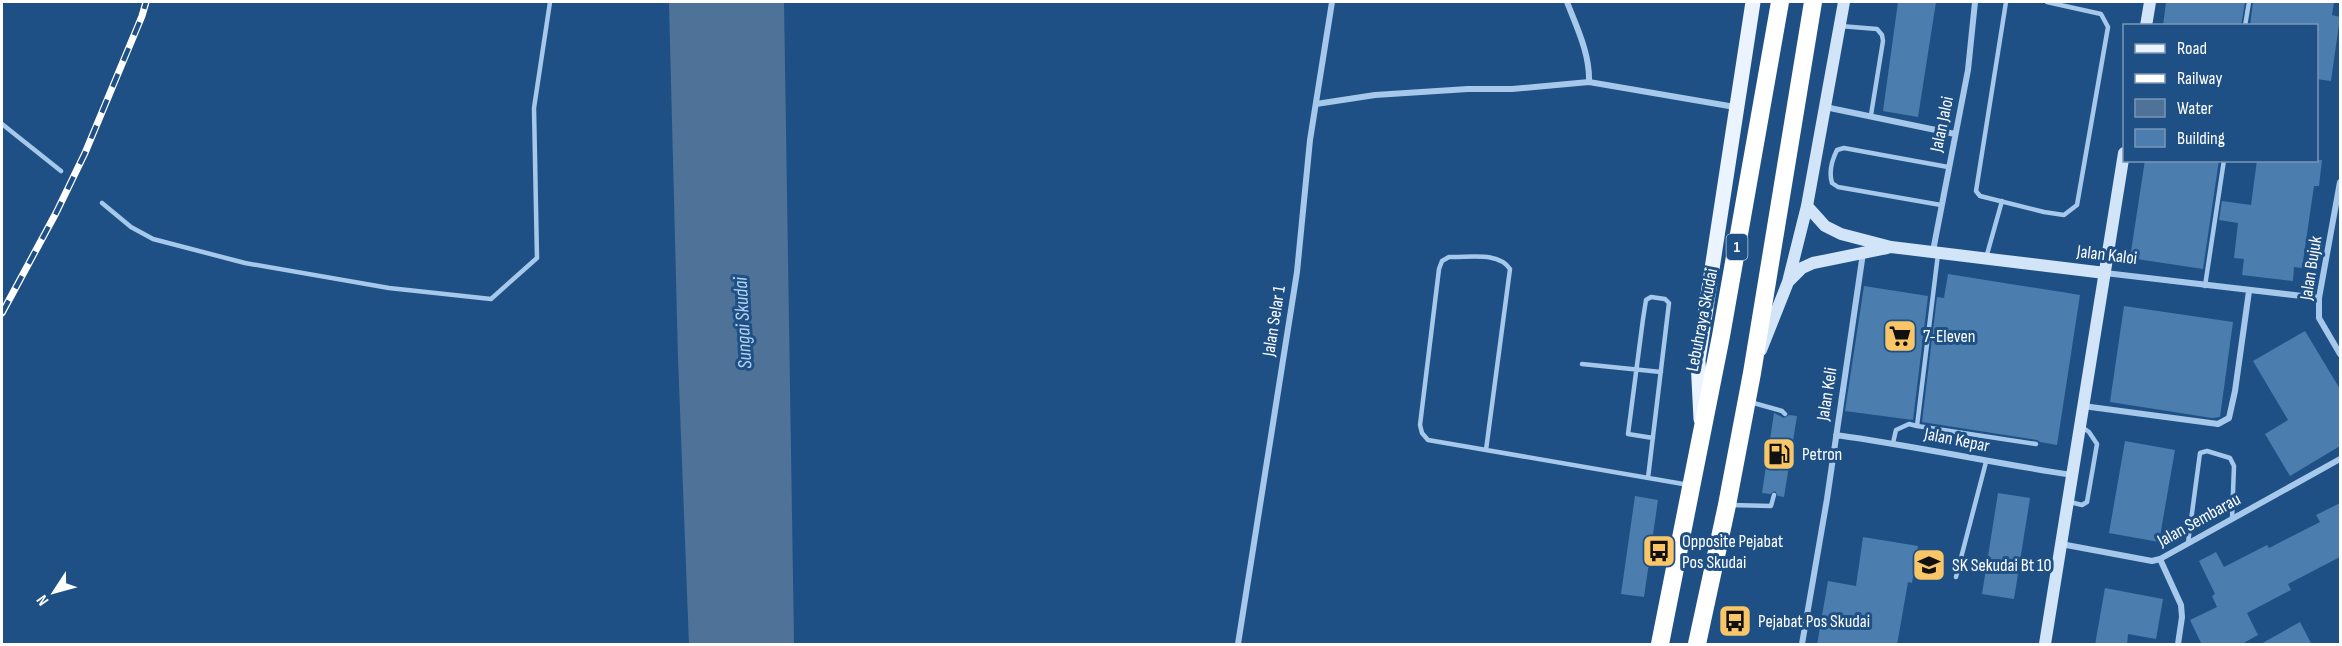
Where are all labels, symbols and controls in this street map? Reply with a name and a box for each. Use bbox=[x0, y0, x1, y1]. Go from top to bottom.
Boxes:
legend bbox=[2123, 24, 2318, 162]
text: Road bbox=[2177, 38, 2207, 59]
text: Railway bbox=[2177, 68, 2222, 89]
street label: Jalan Jaloi bbox=[1926, 94, 1958, 155]
text: Water bbox=[2177, 98, 2213, 119]
text: Building bbox=[2177, 128, 2225, 149]
road number: 1 bbox=[1726, 234, 1748, 260]
street label: Jalan Bujuk bbox=[2295, 234, 2326, 303]
street label: Jalan Kaloi bbox=[2075, 241, 2138, 269]
street label: Lebuhraya Skudai bbox=[1682, 267, 1722, 373]
water label: Sungai Skudai bbox=[729, 275, 757, 370]
street label: Jalan Selar 1 bbox=[1258, 284, 1290, 359]
supermarket icon: 7-Eleven bbox=[1882, 318, 1918, 354]
place label: 7-Eleven bbox=[1923, 326, 1976, 347]
street label: Jalan Keli bbox=[1812, 366, 1842, 423]
street label: Jalan Kepar bbox=[1922, 423, 1991, 457]
fuel station icon: Petron bbox=[1761, 436, 1797, 472]
place label: Petron bbox=[1802, 444, 1842, 465]
street label: Jalan Sembarau bbox=[2153, 489, 2244, 552]
place label: Opposite Pejabat Pos Skudai bbox=[1682, 531, 1784, 573]
bus stop icon: Opposite Pejabat Pos Skudai bbox=[1641, 533, 1677, 569]
school or university icon: SK Sekudai Bt 10 bbox=[1911, 547, 1947, 583]
place label: SK Sekudai Bt 10 bbox=[1952, 555, 2051, 576]
north arrow bbox=[24, 562, 84, 622]
text: N bbox=[33, 591, 53, 609]
bus stop icon: Pejabat Pos Skudai bbox=[1717, 603, 1753, 639]
place label: Pejabat Pos Skudai bbox=[1758, 611, 1870, 632]

